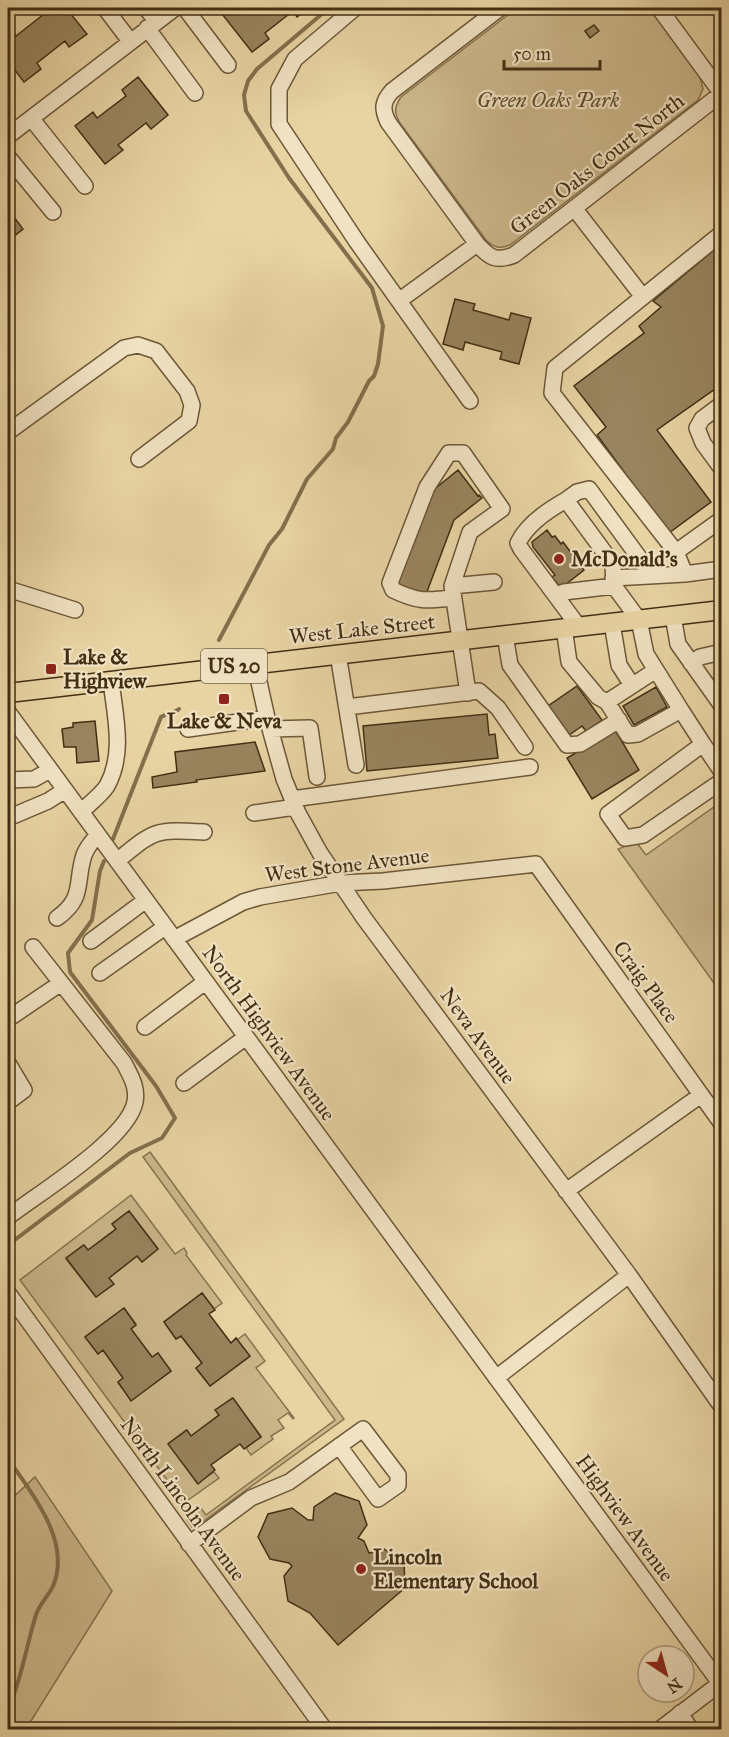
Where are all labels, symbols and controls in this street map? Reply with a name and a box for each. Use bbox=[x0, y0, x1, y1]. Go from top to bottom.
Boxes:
scale bar bbox=[504, 33, 600, 71]
text: 50 m bbox=[513, 43, 551, 65]
park label: Green Oaks Park bbox=[477, 87, 620, 113]
street label: Green Oaks Court North bbox=[505, 88, 690, 240]
place label: McDonald's bbox=[571, 546, 678, 572]
marker: McDonald's bbox=[552, 552, 566, 566]
street label: West Lake Street bbox=[288, 608, 437, 650]
place label: Lake & Highview bbox=[63, 644, 148, 694]
road number: US 20 bbox=[201, 649, 267, 683]
marker: Lake & Highview bbox=[44, 662, 58, 676]
marker: Lake & Neva bbox=[217, 692, 231, 706]
place label: Lake & Neva bbox=[167, 708, 282, 734]
street label: West Stone Avenue bbox=[263, 842, 431, 888]
street label: Craig Place bbox=[607, 936, 685, 1028]
street label: North Highview Avenue bbox=[197, 940, 342, 1126]
street label: Neva Avenue bbox=[434, 983, 522, 1089]
street label: North Lincoln Avenue bbox=[115, 1412, 251, 1586]
street label: Highview Avenue bbox=[570, 1449, 680, 1587]
place label: Lincoln Elementary School bbox=[373, 1544, 539, 1594]
marker: Lincoln Elementary School bbox=[354, 1562, 368, 1576]
north arrow bbox=[636, 1644, 696, 1704]
text: N bbox=[663, 1674, 686, 1698]

